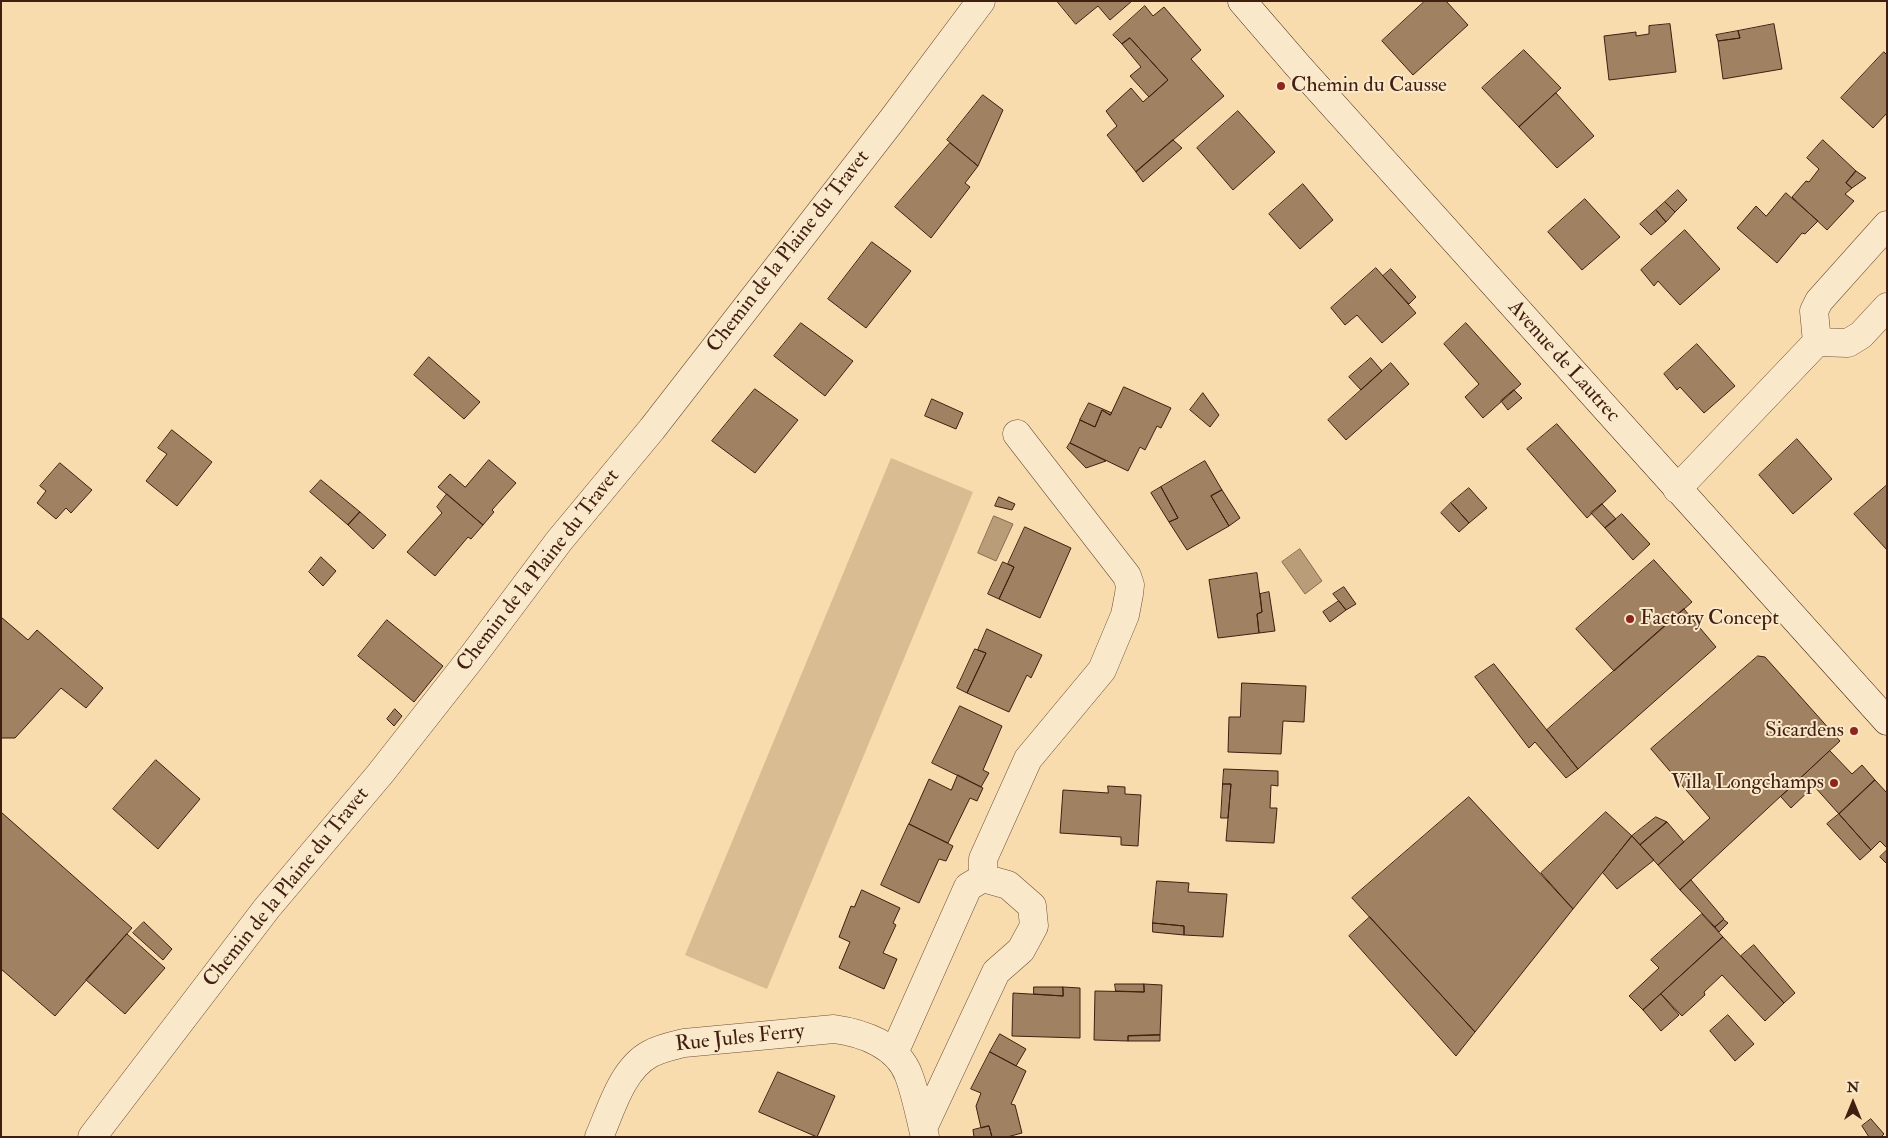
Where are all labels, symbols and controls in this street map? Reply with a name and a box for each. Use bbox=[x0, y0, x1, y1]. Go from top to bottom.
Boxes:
place label: Chemin du Causse bbox=[1291, 73, 1447, 99]
marker: Chemin du Causse bbox=[1275, 80, 1287, 92]
street label: Chemin de la Plaine du Travet bbox=[702, 146, 876, 358]
street label: Avenue de Lautrec bbox=[1502, 296, 1624, 428]
street label: Chemin de la Plaine du Travet bbox=[452, 465, 626, 677]
place label: Factory Concept bbox=[1640, 606, 1779, 632]
marker: Factory Concept bbox=[1624, 613, 1636, 625]
place label: Sicardens bbox=[1765, 718, 1844, 744]
marker: Sicardens bbox=[1848, 725, 1860, 737]
place label: Villa Longchamps bbox=[1671, 770, 1824, 796]
marker: Villa Longchamps bbox=[1828, 777, 1840, 789]
street label: Chemin de la Plaine du Travet bbox=[199, 783, 375, 993]
street label: Rue Jules Ferry bbox=[674, 1020, 806, 1058]
north arrow bbox=[1828, 1078, 1878, 1128]
text: N bbox=[1847, 1079, 1859, 1096]

